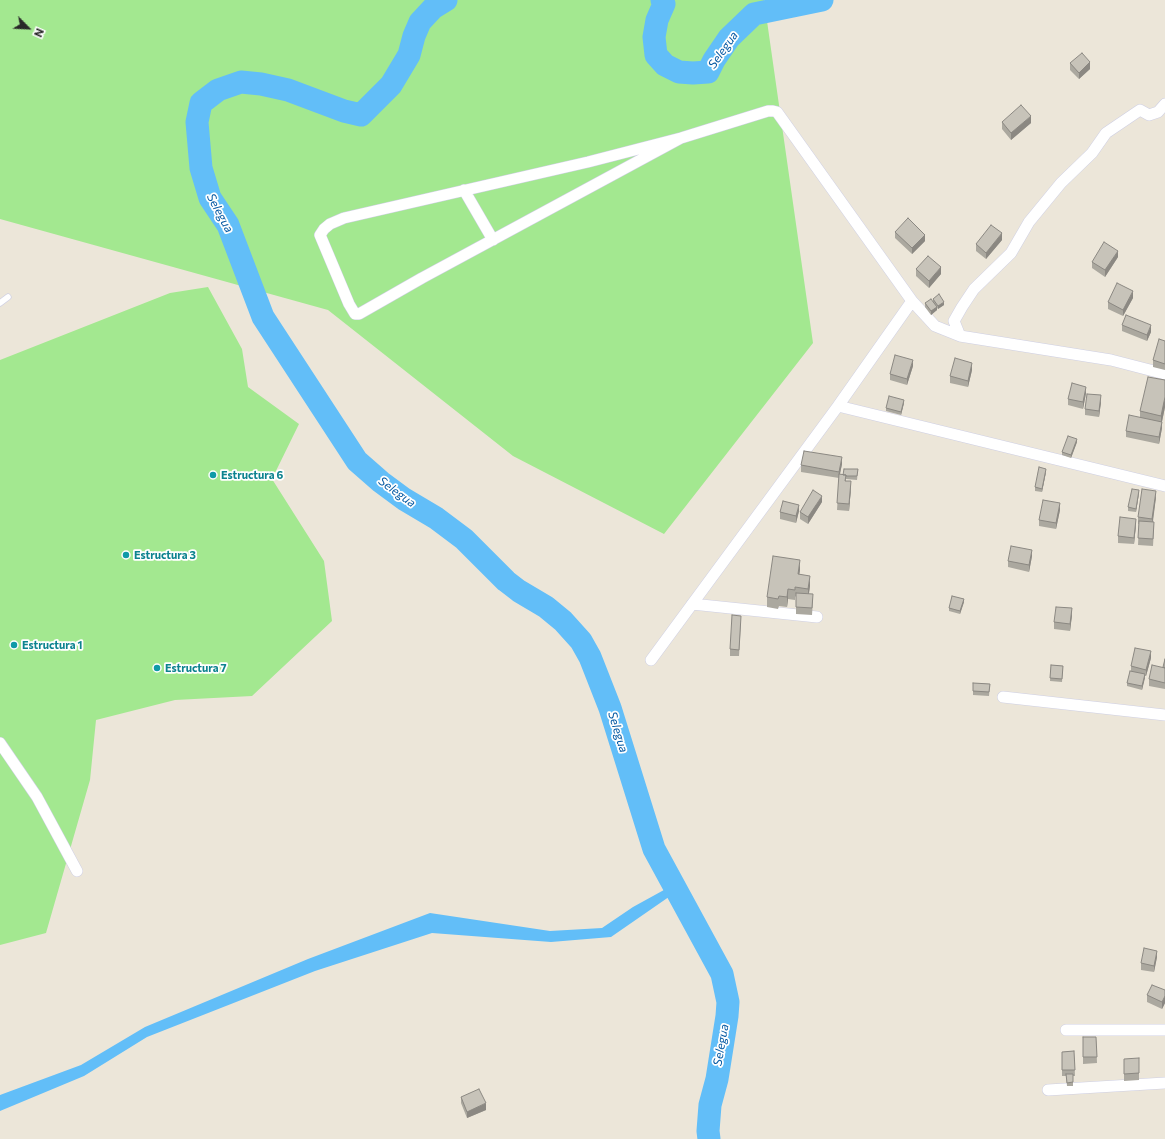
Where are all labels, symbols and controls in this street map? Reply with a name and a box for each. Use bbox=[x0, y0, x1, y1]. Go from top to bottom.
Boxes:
north arrow bbox=[8, 8, 48, 48]
text: N bbox=[32, 27, 47, 39]
water label: Selegua bbox=[705, 29, 741, 71]
water label: Selegua bbox=[204, 191, 236, 235]
place label: Estructura 6 bbox=[221, 468, 283, 482]
marker: Estructura 6 bbox=[208, 470, 218, 480]
water label: Selegua bbox=[376, 474, 418, 510]
place label: Estructura 3 bbox=[134, 548, 196, 562]
marker: Estructura 3 bbox=[121, 550, 131, 560]
place label: Estructura 1 bbox=[22, 638, 83, 652]
marker: Estructura 1 bbox=[9, 640, 19, 650]
place label: Estructura 7 bbox=[165, 661, 227, 675]
marker: Estructura 7 bbox=[152, 663, 162, 673]
water label: Selegua bbox=[605, 710, 631, 754]
water label: Selegua bbox=[710, 1023, 732, 1067]

